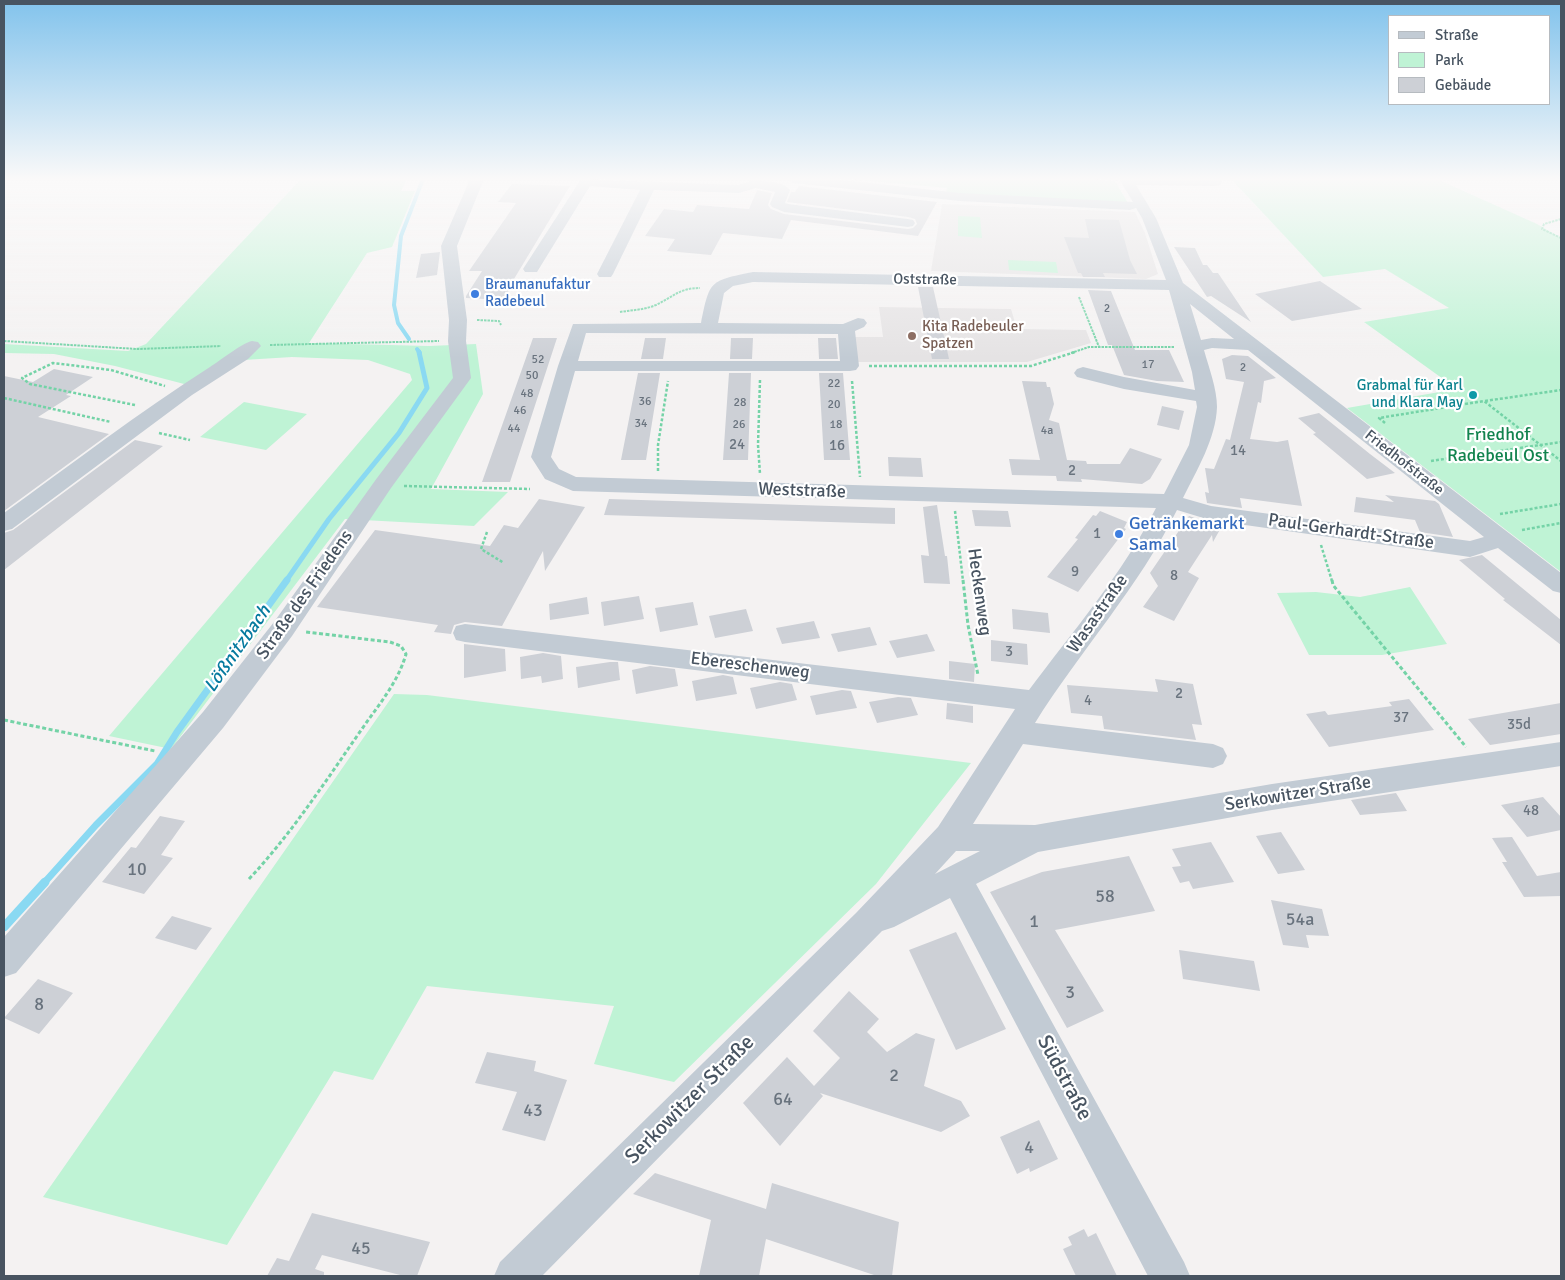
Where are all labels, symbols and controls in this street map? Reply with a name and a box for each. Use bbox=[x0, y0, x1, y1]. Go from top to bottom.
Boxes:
legend bbox=[1388, 15, 1550, 105]
text: Straße bbox=[1435, 26, 1479, 44]
text: Park bbox=[1435, 51, 1464, 69]
text: Gebäude bbox=[1435, 76, 1491, 94]
street label: Oststraße bbox=[893, 270, 957, 290]
place label: Braumanufaktur Radebeul bbox=[485, 276, 590, 311]
marker: Braumanufaktur Radebeul bbox=[469, 288, 481, 300]
house number: 2 bbox=[1104, 302, 1110, 316]
place label: Kita Radebeuler Spatzen bbox=[922, 318, 1024, 353]
marker: Kita Radebeuler Spatzen bbox=[906, 330, 918, 342]
house number: 52 bbox=[532, 353, 544, 367]
house number: 17 bbox=[1142, 358, 1154, 372]
house number: 2 bbox=[1240, 361, 1246, 375]
house number: 50 bbox=[526, 369, 538, 383]
house number: 22 bbox=[828, 377, 840, 391]
place label: Grabmal für Karl und Klara May bbox=[1357, 377, 1463, 412]
house number: 48 bbox=[521, 387, 533, 401]
marker: Grabmal für Karl und Klara May bbox=[1467, 389, 1479, 401]
house number: 36 bbox=[639, 395, 651, 409]
house number: 28 bbox=[734, 396, 746, 410]
house number: 20 bbox=[828, 398, 840, 412]
house number: 46 bbox=[514, 404, 526, 418]
house number: 34 bbox=[635, 417, 647, 431]
house number: 26 bbox=[733, 418, 745, 432]
house number: 18 bbox=[830, 418, 842, 432]
house number: 44 bbox=[508, 422, 520, 436]
house number: 4a bbox=[1041, 424, 1053, 438]
park label: Friedhof Radebeul Ost bbox=[1447, 424, 1549, 466]
street label: Friedhofstraße bbox=[1361, 427, 1447, 499]
house number: 24 bbox=[729, 436, 745, 454]
house number: 16 bbox=[829, 437, 845, 455]
house number: 14 bbox=[1230, 442, 1246, 460]
house number: 2 bbox=[1068, 462, 1076, 480]
street label: Weststraße bbox=[758, 479, 846, 503]
street label: Paul-Gerhardt-Straße bbox=[1267, 510, 1435, 554]
place label: Getränkemarkt Samal bbox=[1129, 513, 1244, 556]
house number: 1 bbox=[1093, 525, 1101, 543]
street label: Straße des Friedens bbox=[252, 526, 358, 664]
marker: Getränkemarkt Samal bbox=[1113, 528, 1125, 540]
street label: Heckenweg bbox=[962, 547, 996, 637]
house number: 9 bbox=[1071, 563, 1079, 581]
house number: 8 bbox=[1170, 567, 1178, 585]
street label: Wasastraße bbox=[1063, 571, 1133, 657]
water label: Lößnitzbach bbox=[200, 601, 276, 697]
house number: 3 bbox=[1005, 643, 1013, 661]
street label: Ebereschenweg bbox=[689, 648, 811, 684]
house number: 2 bbox=[1175, 685, 1183, 703]
house number: 4 bbox=[1084, 692, 1092, 710]
house number: 37 bbox=[1393, 709, 1409, 727]
house number: 35d bbox=[1507, 716, 1531, 734]
street label: Serkowitzer Straße bbox=[1223, 772, 1373, 816]
house number: 48 bbox=[1523, 802, 1539, 820]
house number: 10 bbox=[127, 859, 147, 881]
house number: 58 bbox=[1095, 886, 1115, 908]
house number: 54a bbox=[1286, 909, 1314, 931]
house number: 1 bbox=[1029, 911, 1039, 933]
house number: 3 bbox=[1065, 982, 1075, 1004]
house number: 8 bbox=[34, 994, 44, 1016]
street label: Serkowitzer Straße bbox=[620, 1030, 760, 1170]
street label: Südstraße bbox=[1031, 1031, 1097, 1125]
house number: 2 bbox=[889, 1065, 899, 1087]
house number: 64 bbox=[773, 1089, 793, 1111]
house number: 43 bbox=[523, 1100, 543, 1122]
house number: 4 bbox=[1024, 1137, 1034, 1159]
house number: 45 bbox=[351, 1238, 371, 1260]

